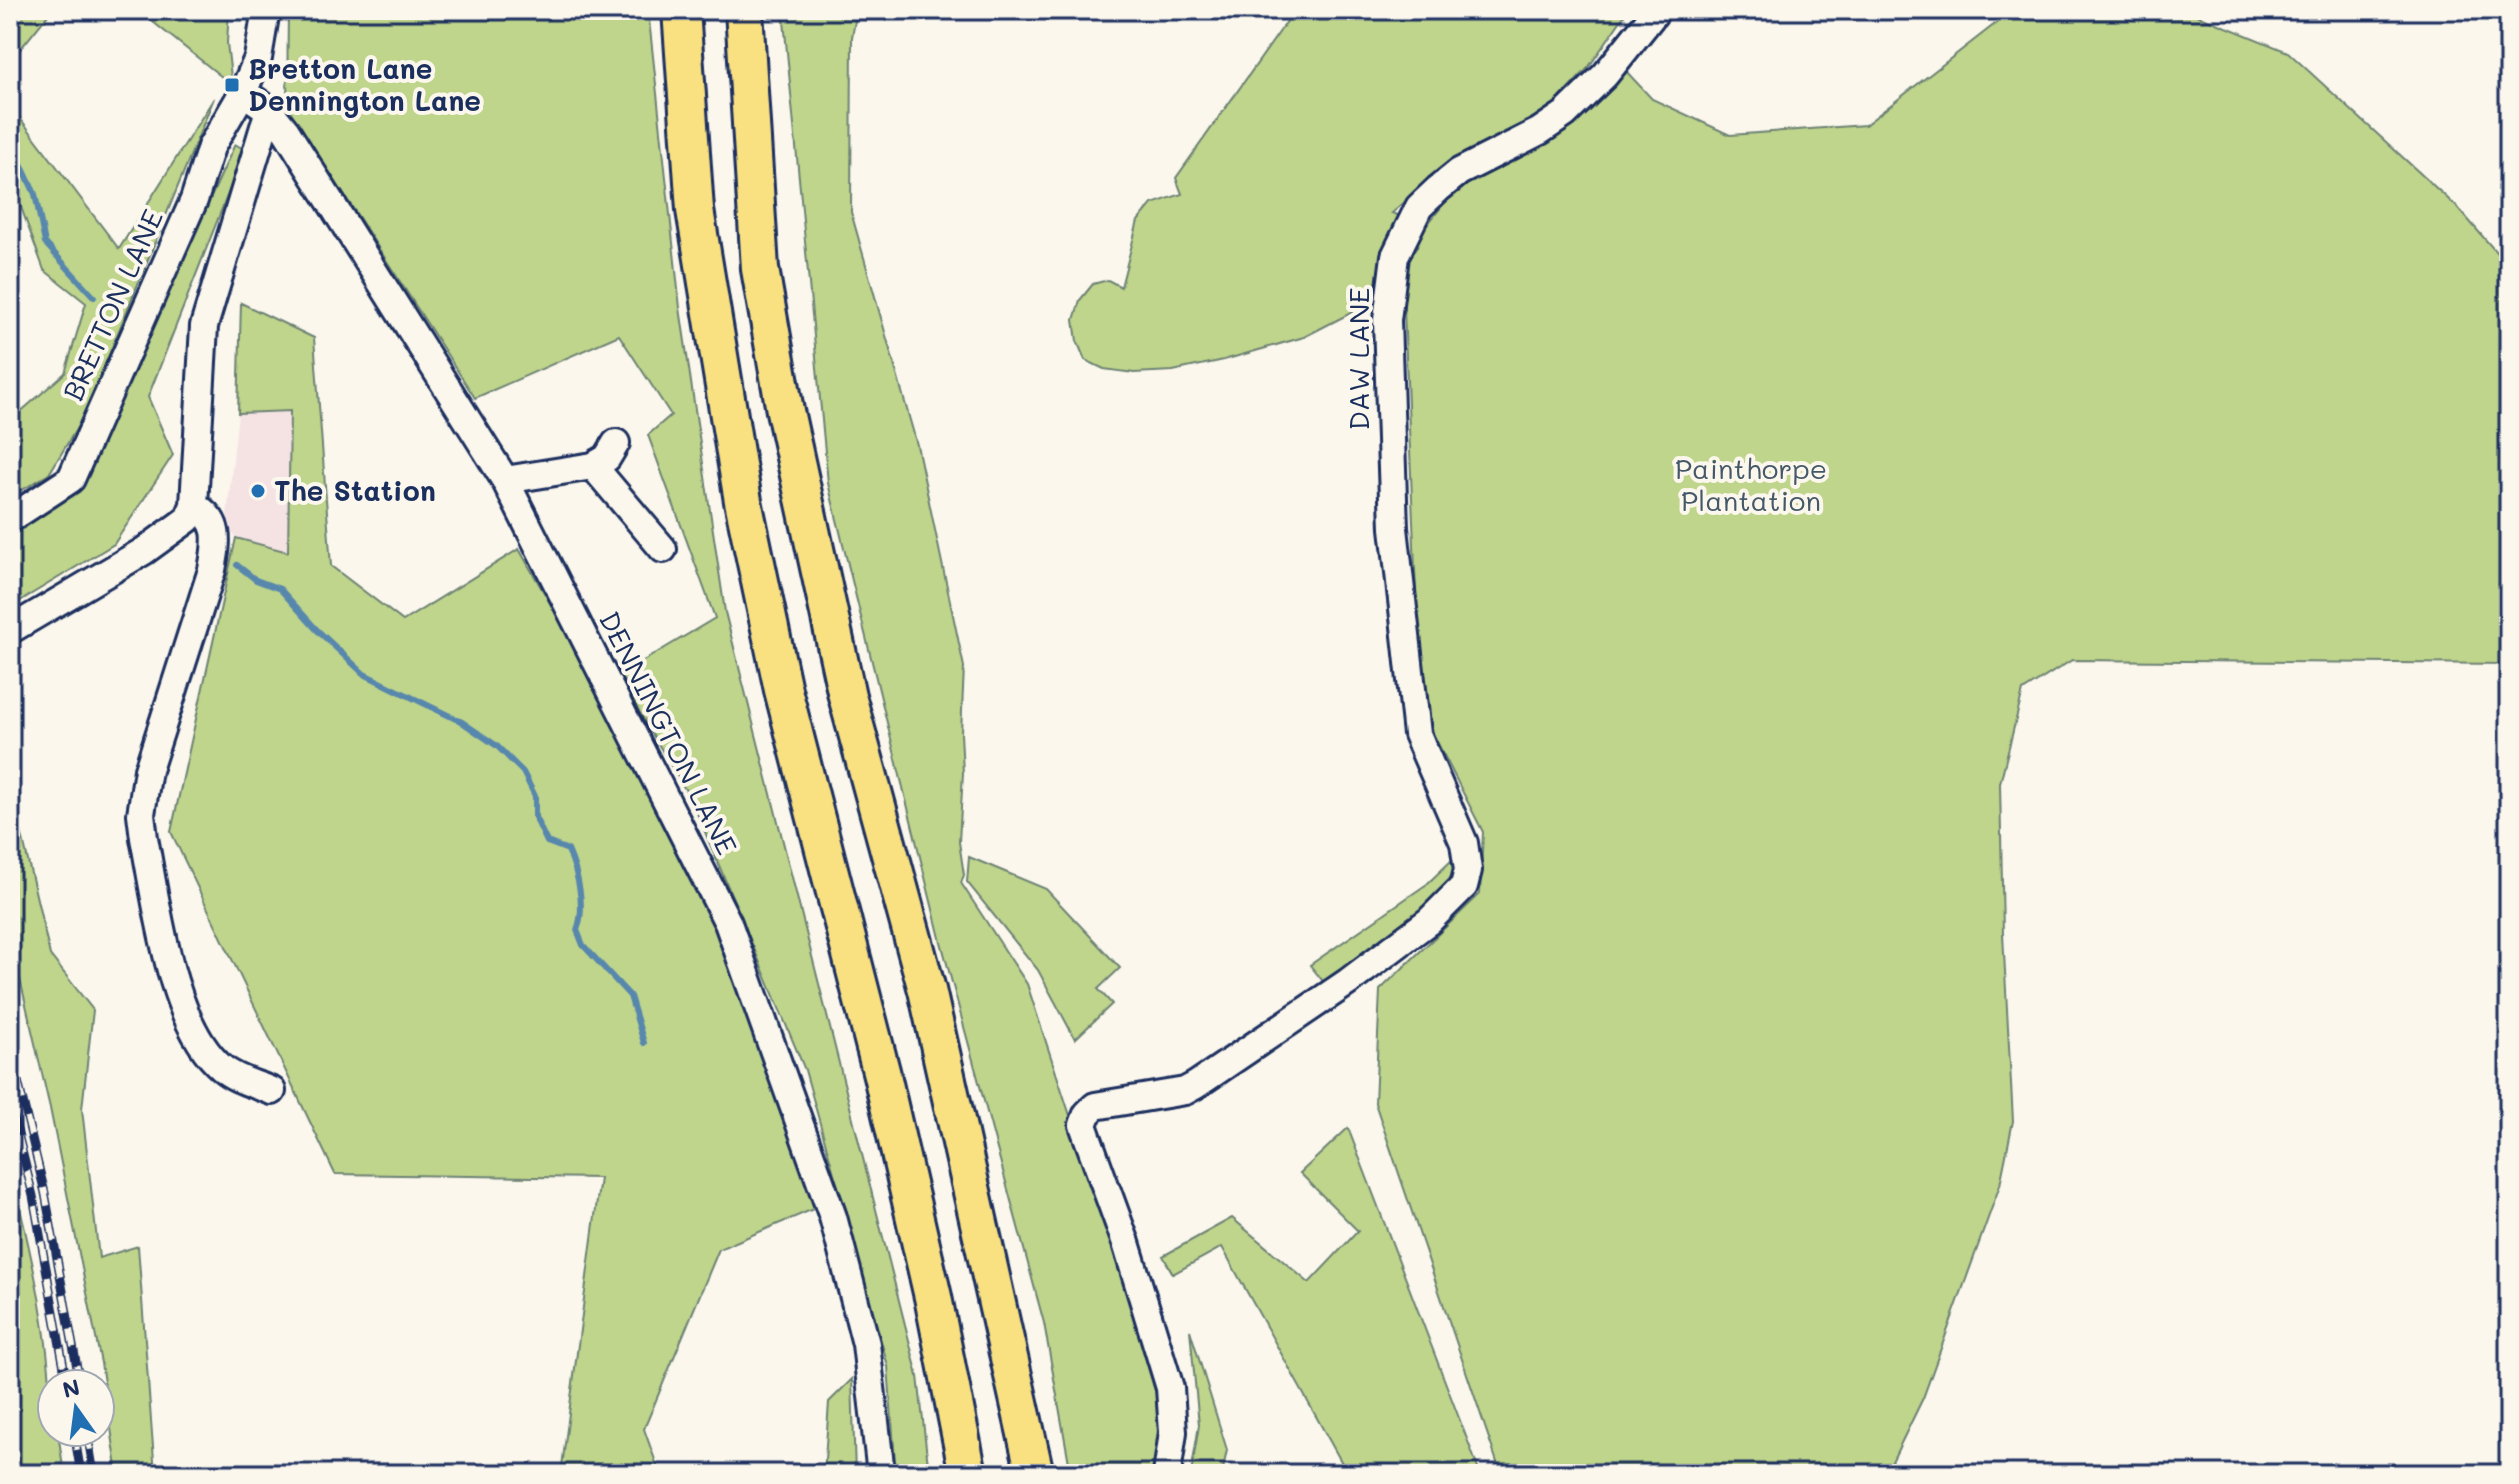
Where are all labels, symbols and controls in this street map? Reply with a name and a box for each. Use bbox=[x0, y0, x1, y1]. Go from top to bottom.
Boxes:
place label: Bretton Lane Dennington Lane bbox=[248, 50, 481, 118]
marker: Bretton Lane Dennington Lane bbox=[223, 76, 241, 94]
street label: BRETTON LANE bbox=[54, 204, 170, 406]
street label: DAW LANE bbox=[1340, 288, 1376, 430]
park label: Painthorpe Plantation bbox=[1675, 450, 1827, 518]
place label: The Station bbox=[274, 472, 436, 508]
marker: The Station bbox=[249, 482, 267, 500]
street label: DENNINGTON LANE bbox=[592, 605, 746, 860]
north arrow bbox=[36, 1368, 116, 1448]
text: N bbox=[59, 1372, 83, 1404]

